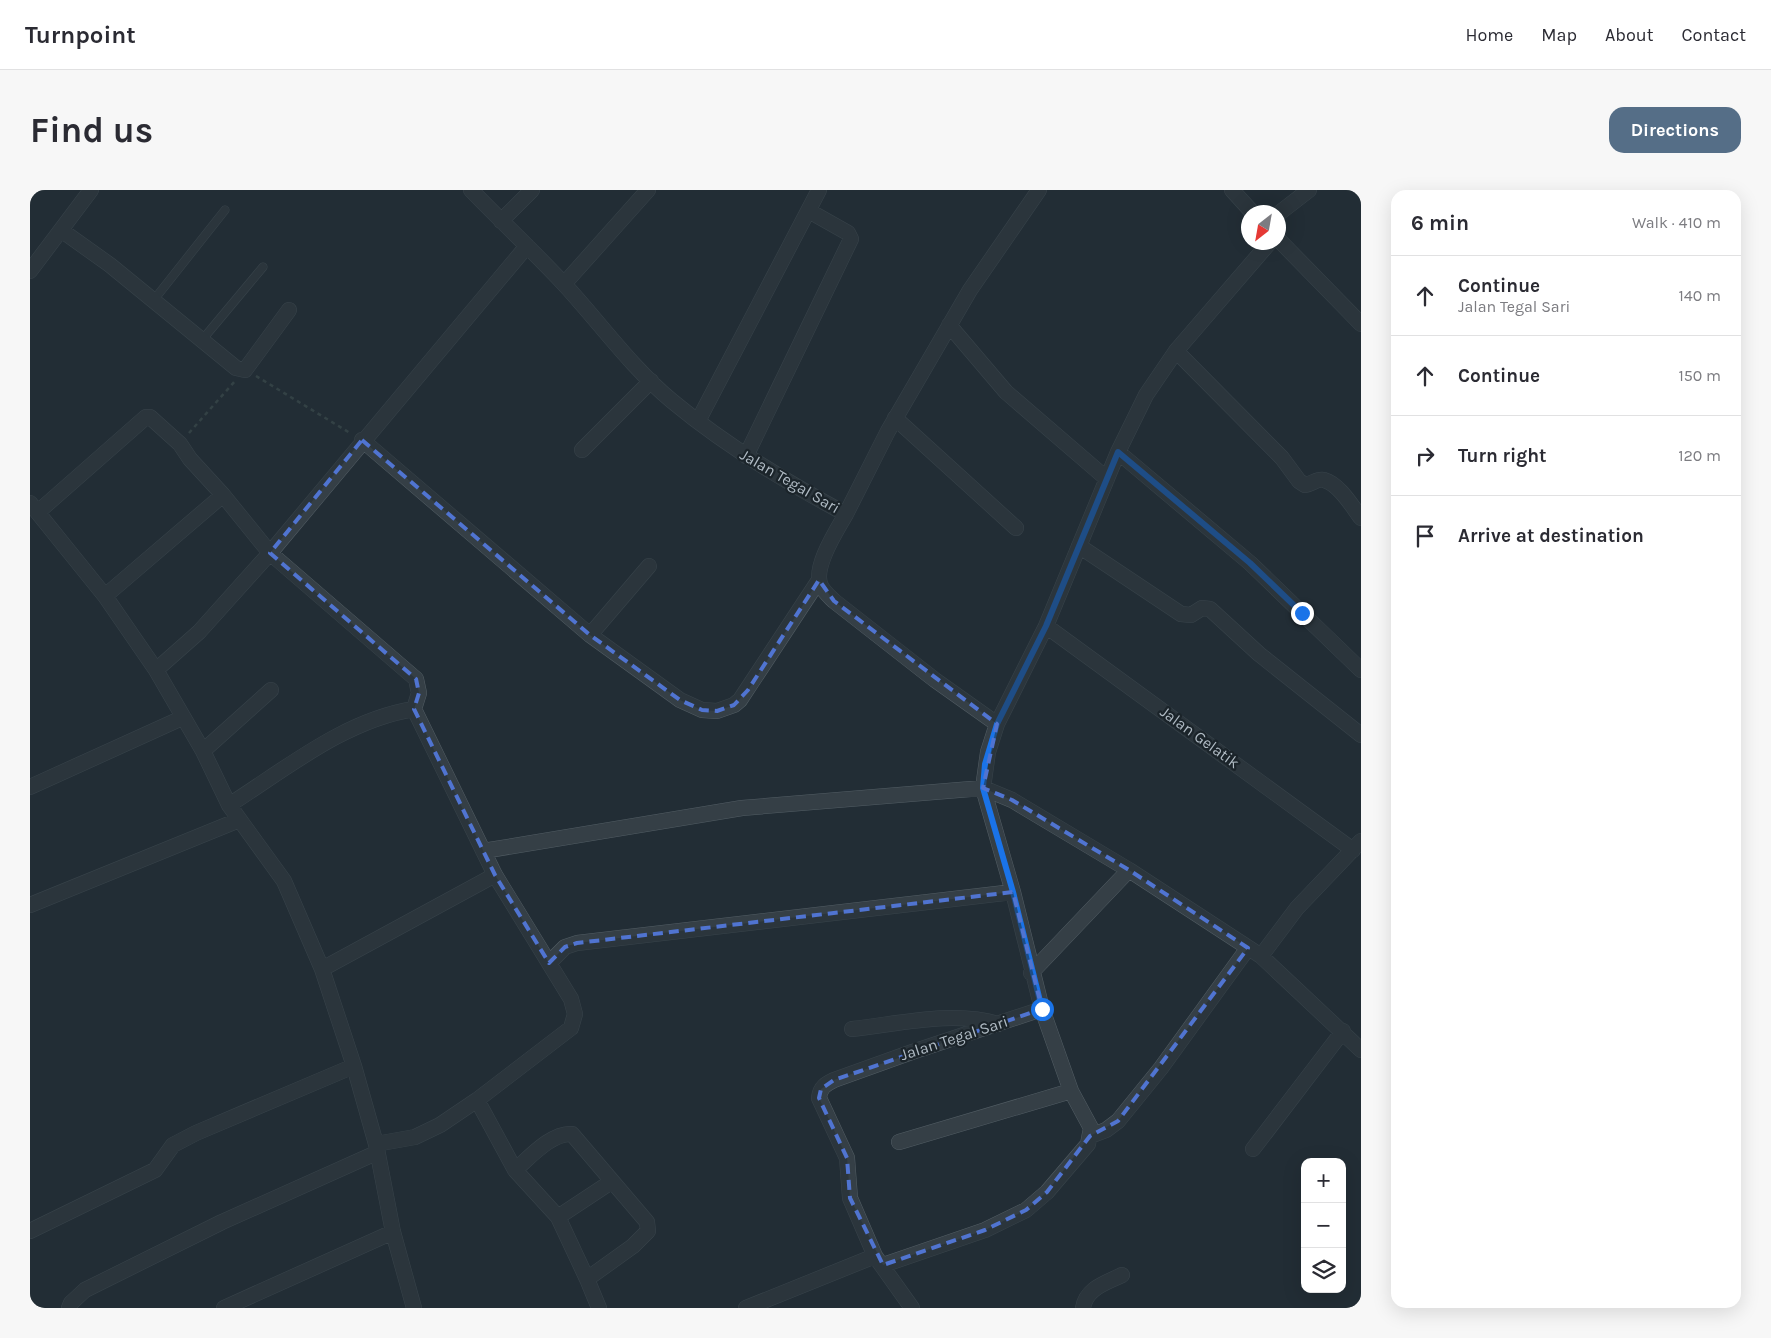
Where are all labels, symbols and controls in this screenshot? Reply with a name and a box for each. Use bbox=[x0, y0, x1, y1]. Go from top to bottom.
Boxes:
text: Turnpoint bbox=[25, 21, 136, 49]
text: Home bbox=[1465, 24, 1513, 46]
text: Map bbox=[1541, 24, 1577, 46]
text: About bbox=[1605, 24, 1654, 46]
text: Contact bbox=[1682, 24, 1746, 46]
button: Directions bbox=[1609, 107, 1741, 153]
text: Find us bbox=[30, 110, 153, 151]
north arrow bbox=[1241, 205, 1286, 250]
text: 6 min bbox=[1411, 211, 1469, 235]
text: Walk · 410 m bbox=[1632, 213, 1721, 232]
text: Continue bbox=[1458, 275, 1540, 297]
icon: ahead bbox=[1411, 282, 1439, 310]
text: 140 m bbox=[1679, 286, 1721, 305]
text: Jalan Tegal Sari bbox=[1458, 297, 1570, 316]
icon: ahead bbox=[1411, 362, 1439, 390]
text: Continue bbox=[1458, 365, 1540, 387]
text: 150 m bbox=[1678, 366, 1721, 385]
icon: right bbox=[1411, 442, 1439, 470]
street label: Jalan Tegal Sari bbox=[737, 445, 843, 517]
text: Turn right bbox=[1458, 445, 1547, 467]
text: 120 m bbox=[1678, 446, 1721, 465]
icon: arrive bbox=[1411, 522, 1439, 550]
text: Arrive at destination bbox=[1458, 525, 1644, 547]
route end bbox=[1291, 602, 1314, 625]
street label: Jalan Gelatik bbox=[1157, 702, 1243, 772]
route start bbox=[1031, 998, 1054, 1021]
street label: Jalan Tegal Sari bbox=[898, 1012, 1010, 1064]
map controls bbox=[1301, 1158, 1346, 1293]
button: + bbox=[1301, 1158, 1346, 1203]
button: − bbox=[1301, 1203, 1346, 1248]
button: layers bbox=[1301, 1248, 1346, 1293]

